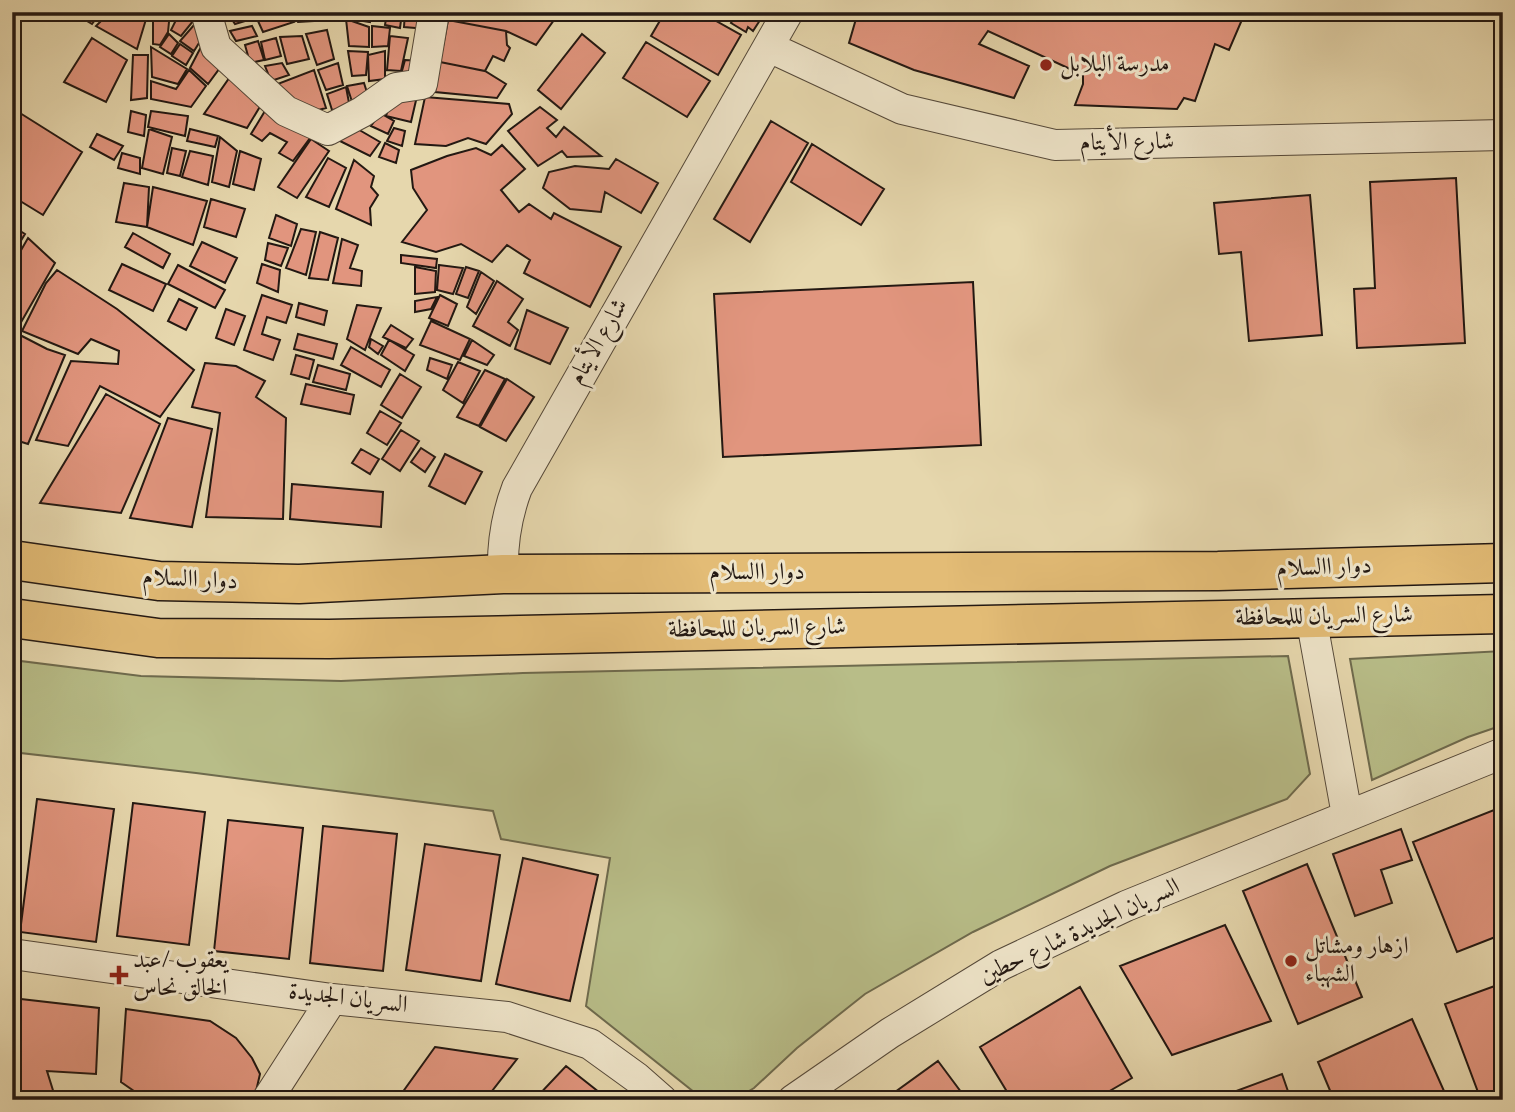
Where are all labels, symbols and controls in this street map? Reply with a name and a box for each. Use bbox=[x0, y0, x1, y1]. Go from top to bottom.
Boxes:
place label: مدرسة البلابل bbox=[1060, 48, 1170, 82]
marker: مدرسة البلابل bbox=[1038, 57, 1054, 73]
street label: شارع الأيتام bbox=[1079, 124, 1175, 163]
street label: شارع الأيتام bbox=[560, 292, 639, 392]
street label: دوار االسلام bbox=[1276, 549, 1372, 589]
street label: دوار االسلام bbox=[709, 556, 805, 592]
street label: دوار االسلام bbox=[141, 561, 239, 601]
street label: شارع السريان لللمحافظة bbox=[1235, 598, 1413, 637]
street label: شارع السريان لللمحافظة bbox=[668, 610, 846, 649]
street label: السريان الجديدة شارع حطين bbox=[974, 871, 1186, 994]
place label: ازهار ومشاتل الشهباء bbox=[1305, 930, 1409, 992]
place label: يعقوب /عبد الخالق نحاس bbox=[133, 944, 230, 1006]
marker: ازهار ومشاتل الشهباء bbox=[1283, 953, 1299, 969]
marker: يعقوب /عبد الخالق نحاس bbox=[111, 967, 127, 983]
street label: السريان الجديدة bbox=[287, 975, 409, 1023]

